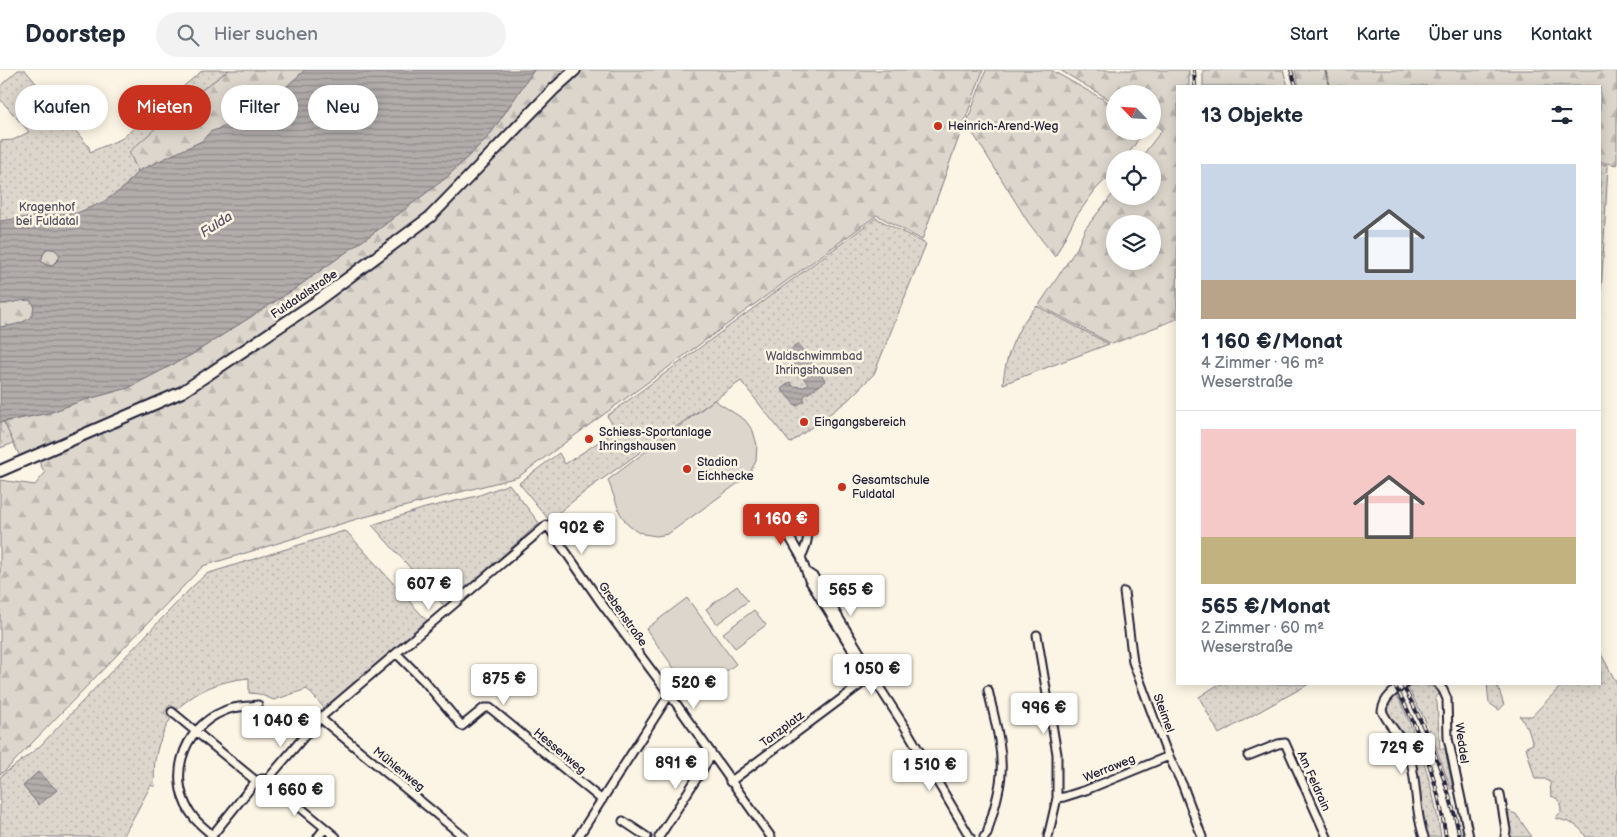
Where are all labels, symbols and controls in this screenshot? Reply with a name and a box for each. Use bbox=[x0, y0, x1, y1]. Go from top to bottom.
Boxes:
search box bbox=[156, 12, 506, 57]
text: Doorstep bbox=[25, 20, 126, 49]
icon: search bbox=[174, 21, 202, 49]
text: Hier suchen bbox=[214, 23, 318, 46]
text: Start bbox=[1290, 24, 1328, 45]
text: Karte bbox=[1356, 24, 1400, 45]
text: Über uns bbox=[1428, 24, 1502, 45]
text: Kontakt bbox=[1530, 24, 1592, 45]
chip: Kaufen bbox=[15, 85, 108, 130]
chip: Mieten bbox=[118, 85, 211, 130]
chip: Filter bbox=[221, 85, 298, 130]
chip: Neu bbox=[308, 85, 378, 130]
north arrow bbox=[1106, 85, 1161, 140]
map controls bbox=[1106, 85, 1161, 270]
icon: filters bbox=[1548, 101, 1576, 129]
text: 13 Objekte bbox=[1201, 103, 1303, 128]
place label: Heinrich-Arend-Weg bbox=[948, 119, 1058, 134]
marker: Heinrich-Arend-Weg bbox=[932, 120, 944, 132]
button: locate bbox=[1106, 150, 1161, 205]
icon: home bbox=[1344, 196, 1434, 286]
park label: Kragenhof bei Fuldatal bbox=[16, 200, 78, 229]
water label: Fulda bbox=[197, 208, 236, 241]
button: layers bbox=[1106, 215, 1161, 270]
street label: Fuldatalstraße bbox=[268, 267, 340, 322]
text: 1 160 €/Monat bbox=[1201, 329, 1343, 354]
park label: Waldschwimmbad Ihringshausen bbox=[766, 349, 862, 378]
text: 4 Zimmer · 96 m² bbox=[1201, 354, 1324, 373]
text: Weserstraße bbox=[1201, 373, 1293, 392]
place label: Eingangsbereich bbox=[814, 415, 906, 430]
marker: Eingangsbereich bbox=[798, 416, 810, 428]
place label: Schiess-Sportanlage Ihringshausen bbox=[599, 425, 711, 454]
marker: Schiess-Sportanlage Ihringshausen bbox=[583, 433, 595, 445]
place label: Stadion Eichhecke bbox=[697, 455, 754, 484]
icon: home bbox=[1344, 462, 1434, 552]
marker: Stadion Eichhecke bbox=[681, 463, 693, 475]
place label: Gesamtschule Fuldatal bbox=[852, 473, 930, 502]
marker: Gesamtschule Fuldatal bbox=[836, 481, 848, 493]
pin: 1 160 € bbox=[735, 504, 827, 546]
text: 1 160 € bbox=[754, 510, 808, 529]
pin: 902 € bbox=[547, 512, 617, 555]
text: 902 € bbox=[559, 519, 605, 538]
pin: 607 € bbox=[394, 568, 464, 611]
pin: 565 € bbox=[816, 574, 886, 617]
text: 607 € bbox=[407, 575, 451, 594]
street label: Grebenstraße bbox=[595, 579, 650, 649]
text: 565 € bbox=[829, 581, 873, 600]
text: 565 €/Monat bbox=[1201, 594, 1330, 619]
text: 2 Zimmer · 60 m² bbox=[1201, 619, 1324, 638]
text: Weserstraße bbox=[1201, 638, 1293, 657]
pin: 1 050 € bbox=[826, 654, 918, 696]
text: 1 050 € bbox=[844, 660, 900, 679]
pin: 875 € bbox=[469, 664, 539, 706]
pin: 520 € bbox=[659, 668, 729, 710]
text: 875 € bbox=[482, 670, 526, 689]
text: 520 € bbox=[672, 674, 716, 693]
pin: 996 € bbox=[1009, 692, 1079, 735]
street label: Steimel bbox=[1150, 692, 1177, 735]
text: 996 € bbox=[1022, 699, 1066, 718]
pin: 1 040 € bbox=[235, 706, 327, 748]
street label: Tanzplatz bbox=[757, 708, 807, 751]
text: 1 040 € bbox=[253, 712, 309, 731]
street label: Weddel bbox=[1451, 722, 1472, 764]
street label: Hessenweg bbox=[531, 725, 589, 778]
pin: 729 € bbox=[1367, 732, 1437, 775]
text: 729 € bbox=[1380, 739, 1424, 758]
street label: Mühlenweg bbox=[370, 744, 428, 795]
pin: 891 € bbox=[641, 748, 711, 790]
street label: Am Feldrain bbox=[1294, 749, 1334, 814]
pin: 1 510 € bbox=[884, 750, 976, 792]
street label: Werraweg bbox=[1081, 751, 1137, 786]
text: 891 € bbox=[655, 754, 697, 773]
text: 1 510 € bbox=[903, 756, 957, 775]
pin: 1 660 € bbox=[249, 774, 341, 817]
text: 1 660 € bbox=[267, 781, 323, 800]

